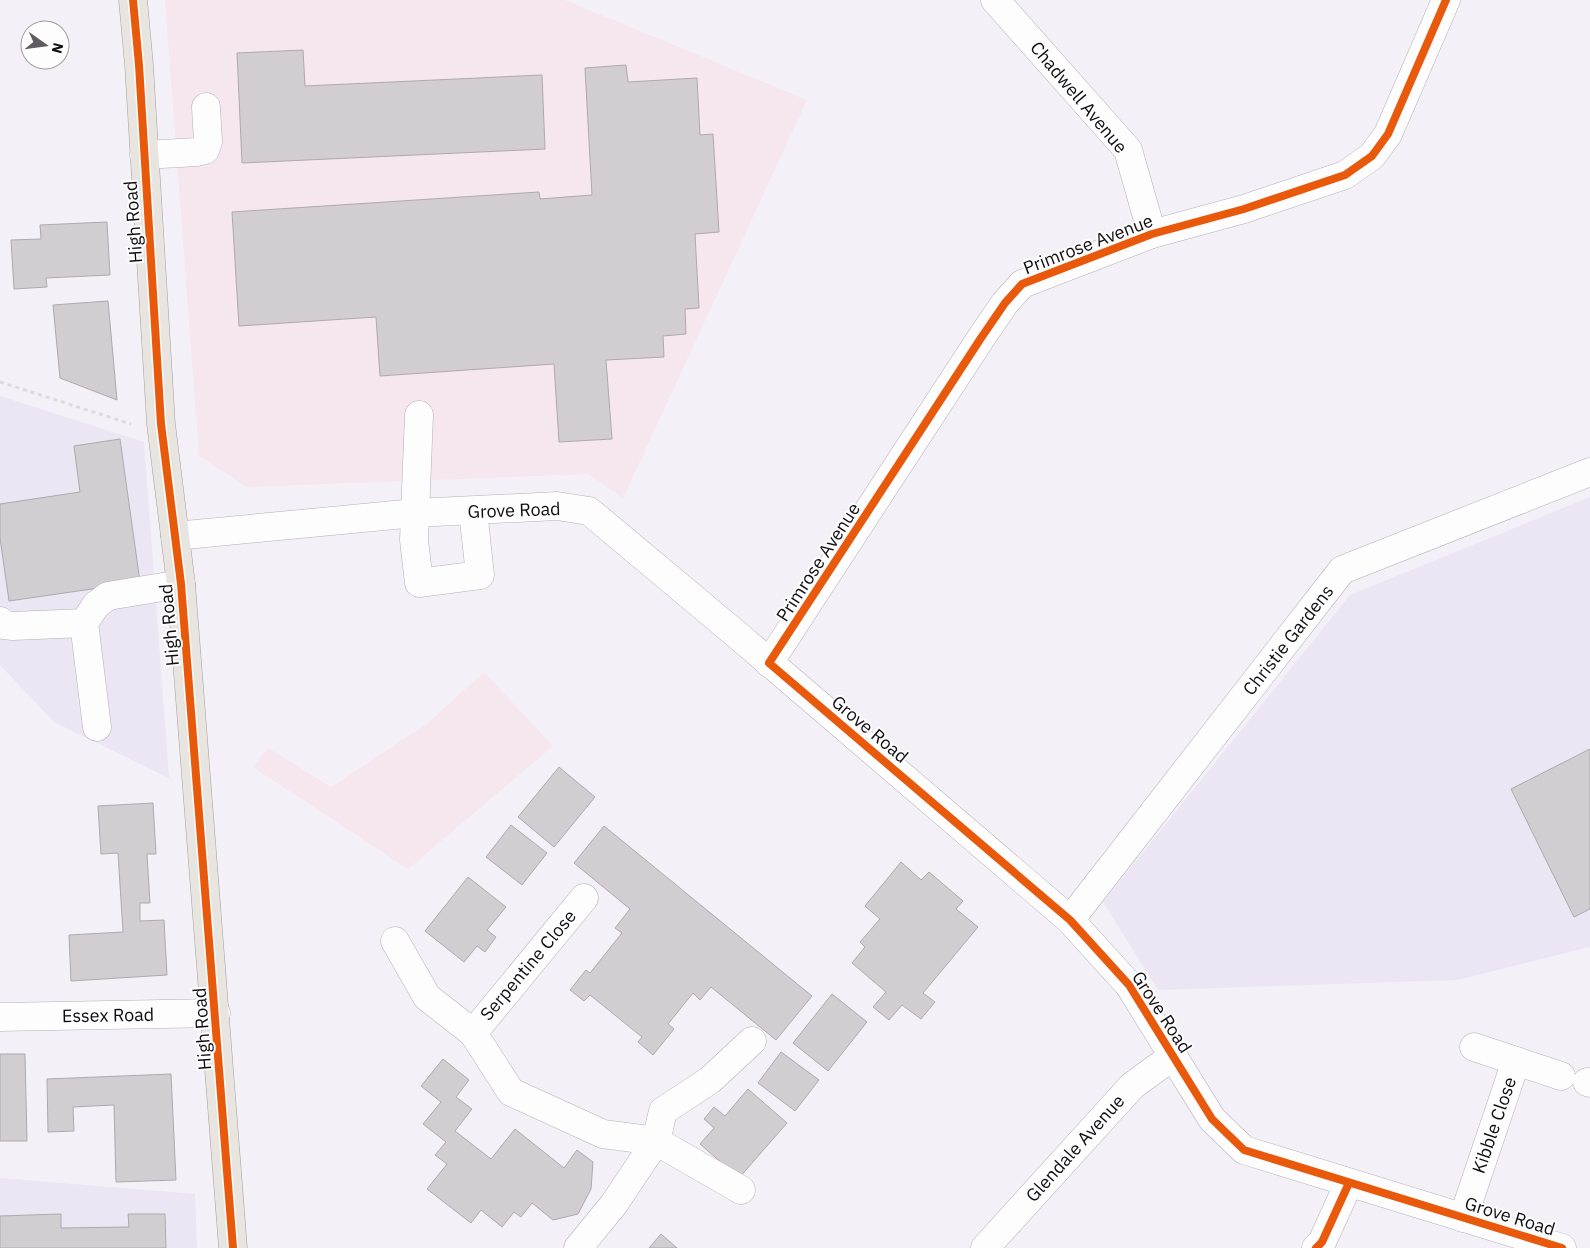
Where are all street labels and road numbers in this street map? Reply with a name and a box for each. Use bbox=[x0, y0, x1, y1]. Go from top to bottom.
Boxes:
street label: Chadwell Avenue bbox=[1025, 36, 1133, 158]
street label: High Road bbox=[119, 180, 147, 264]
street label: Primrose Avenue bbox=[1020, 209, 1156, 279]
street label: Grove Road bbox=[467, 497, 561, 523]
street label: Primrose Avenue bbox=[771, 498, 865, 626]
street label: Christie Gardens bbox=[1238, 580, 1338, 700]
street label: High Road bbox=[154, 583, 184, 667]
street label: Grove Road bbox=[827, 690, 913, 768]
street label: Serpentine Close bbox=[475, 905, 581, 1025]
street label: Grove Road bbox=[1127, 967, 1197, 1057]
street label: High Road bbox=[188, 987, 216, 1071]
street label: Essex Road bbox=[62, 1003, 154, 1027]
street label: Kibble Close bbox=[1467, 1074, 1521, 1176]
street label: Glendale Avenue bbox=[1021, 1089, 1129, 1206]
street label: Grove Road bbox=[1462, 1191, 1558, 1241]

